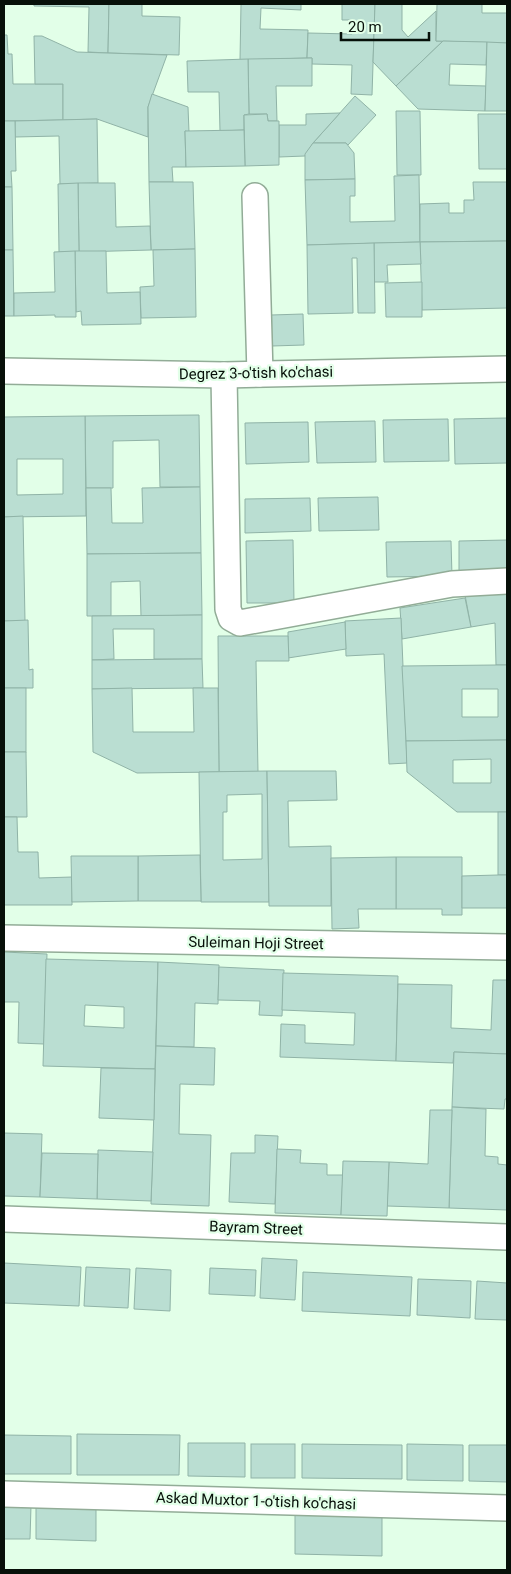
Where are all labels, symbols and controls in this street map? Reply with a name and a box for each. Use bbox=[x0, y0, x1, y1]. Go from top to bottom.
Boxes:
scale bar bbox=[341, 10, 428, 42]
text: 20 m bbox=[348, 18, 382, 36]
street label: Degrez 3-o'tish ko'chasi bbox=[179, 363, 333, 383]
street label: Suleiman Hoji Street bbox=[188, 933, 324, 953]
street label: Bayram Street bbox=[209, 1217, 303, 1239]
street label: Askad Muxtor 1-o'tish ko'chasi bbox=[156, 1489, 356, 1513]

